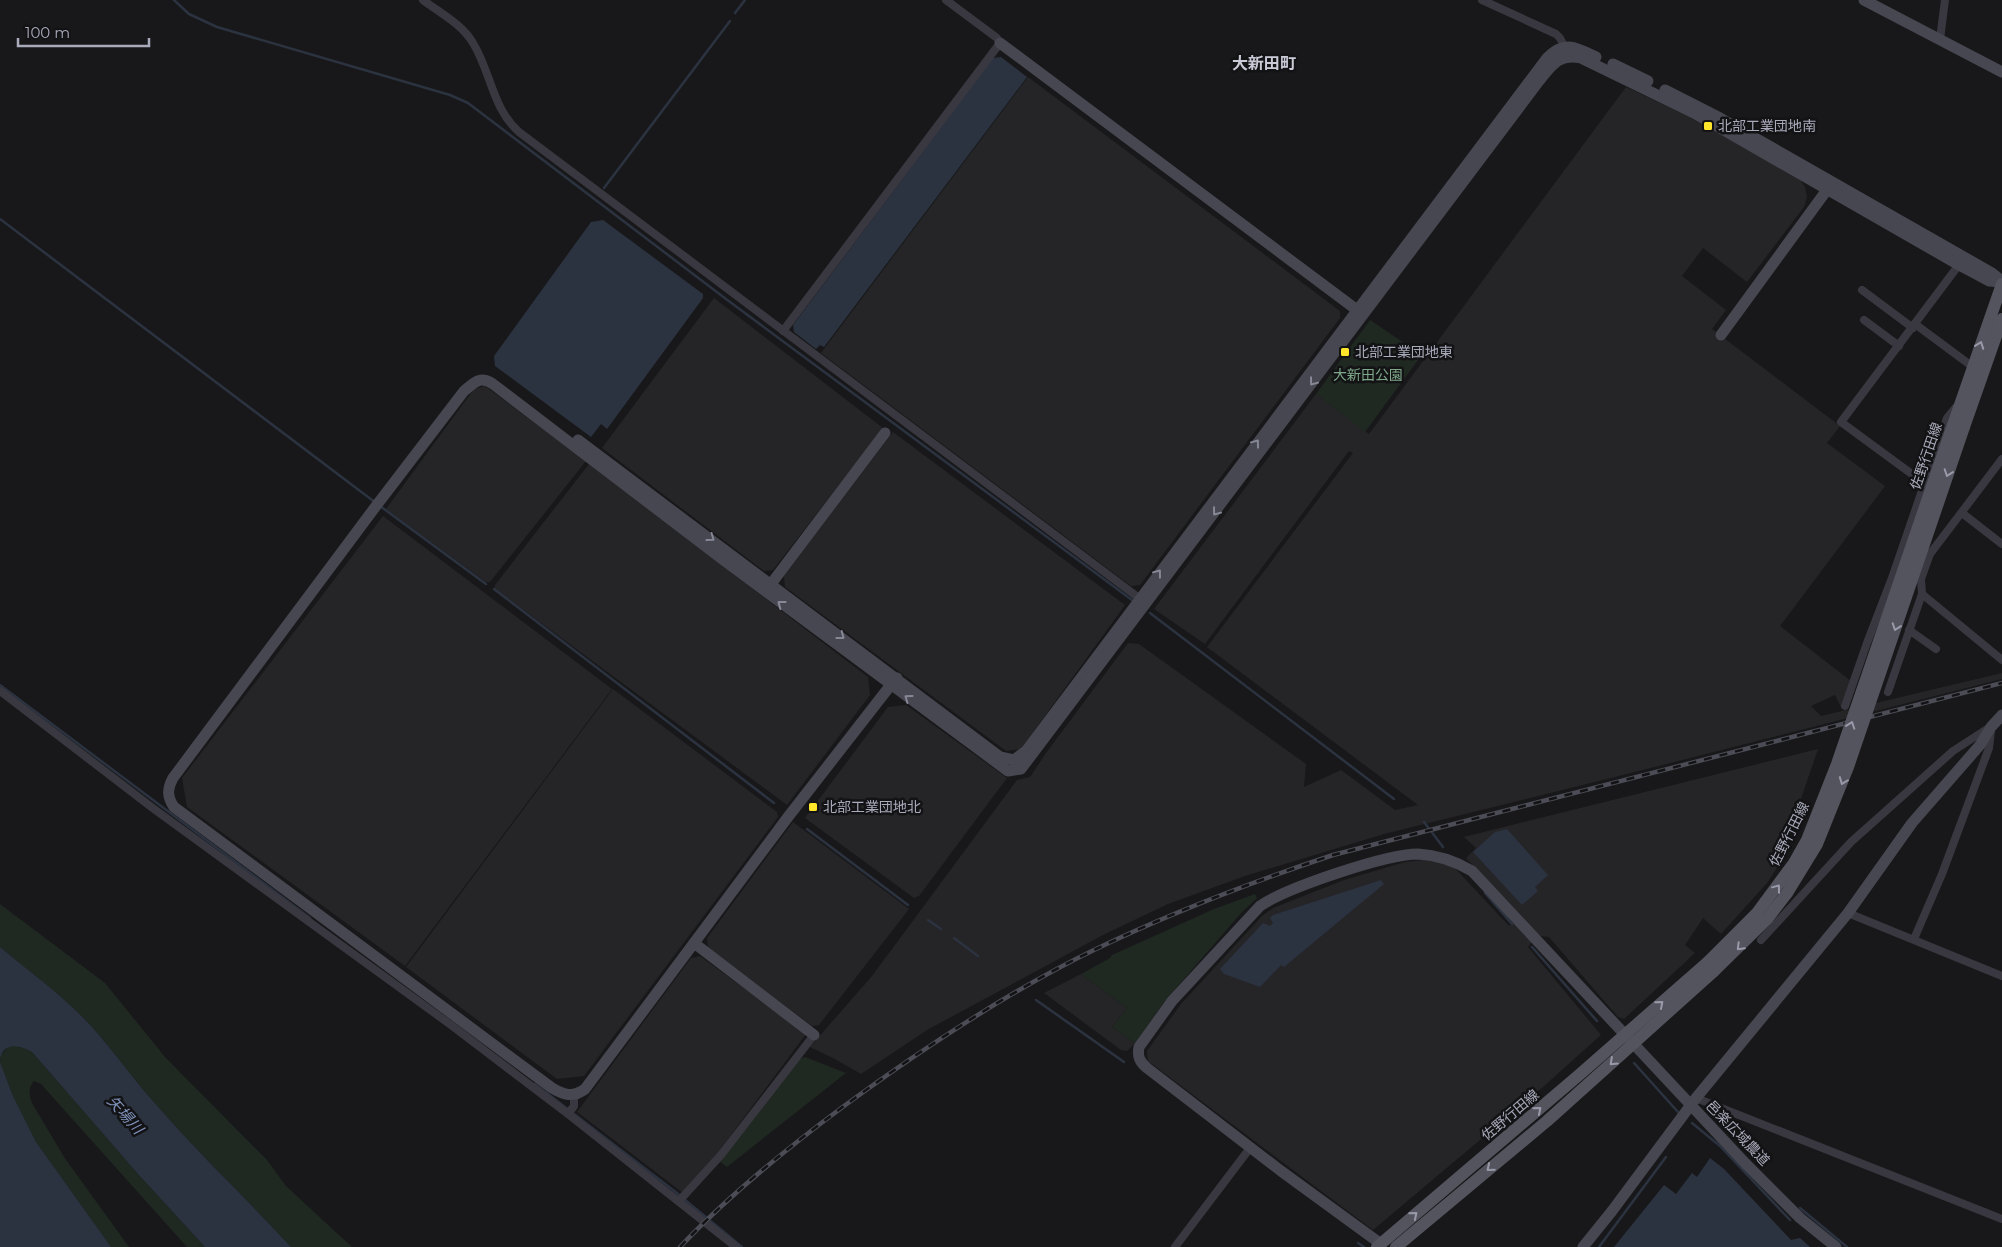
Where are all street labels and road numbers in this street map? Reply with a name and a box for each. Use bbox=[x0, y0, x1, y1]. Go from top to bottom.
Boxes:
street label: 佐野行田線 bbox=[1906, 420, 1946, 492]
street label: 佐野行田線 bbox=[1765, 799, 1813, 869]
street label: 佐野行田線 bbox=[1477, 1086, 1543, 1144]
street label: 邑楽広域農道 bbox=[1702, 1097, 1774, 1169]

